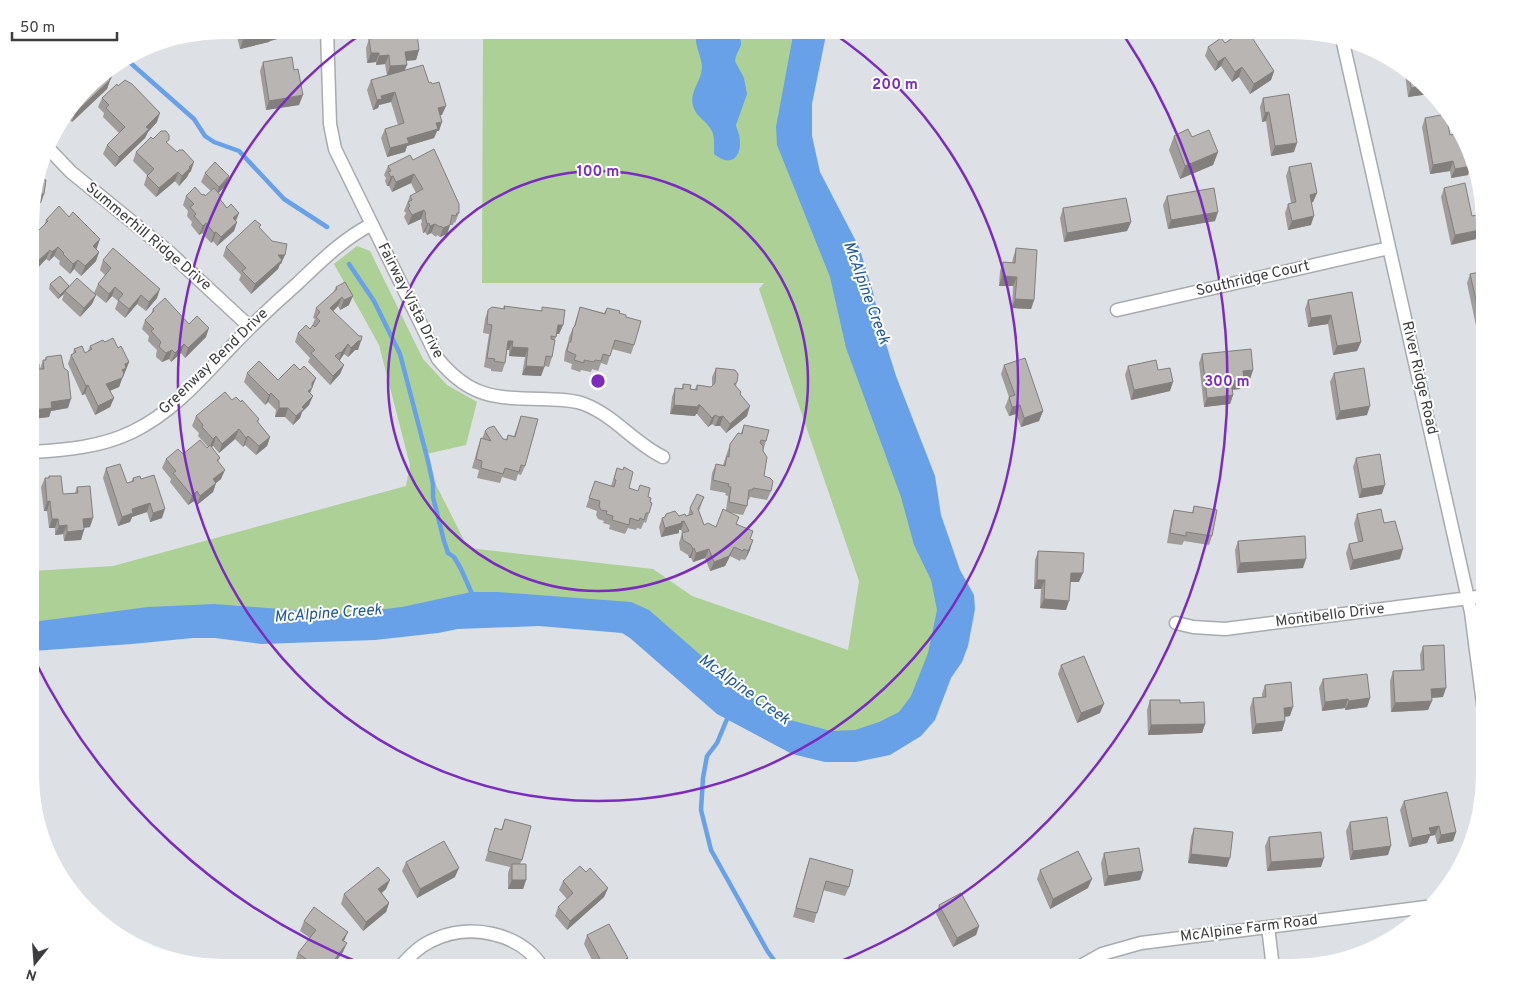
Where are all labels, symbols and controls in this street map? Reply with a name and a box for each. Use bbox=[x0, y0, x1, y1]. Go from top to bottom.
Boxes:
scale bar bbox=[12, 10, 118, 42]
text: 50 m bbox=[20, 19, 55, 38]
text: 200 m bbox=[872, 76, 918, 95]
text: 100 m bbox=[577, 163, 619, 182]
street label: Summerhill Ridge Drive bbox=[81, 179, 215, 295]
water label: McAlpine Creek bbox=[838, 239, 894, 348]
street label: Fairway Vista Drive bbox=[373, 240, 447, 362]
street label: Southridge Court bbox=[1194, 257, 1312, 301]
street label: Greenway Bend Drive bbox=[155, 305, 273, 419]
street label: River Ridge Road bbox=[1397, 319, 1441, 437]
centre of rings bbox=[589, 372, 607, 390]
text: 300 m bbox=[1204, 373, 1250, 392]
water label: McAlpine Creek bbox=[273, 600, 384, 628]
street label: Montibello Drive bbox=[1274, 600, 1386, 632]
water label: McAlpine Creek bbox=[694, 650, 794, 730]
street label: McAlpine Farm Road bbox=[1179, 911, 1319, 947]
north arrow bbox=[10, 938, 60, 988]
text: N bbox=[24, 964, 39, 984]

